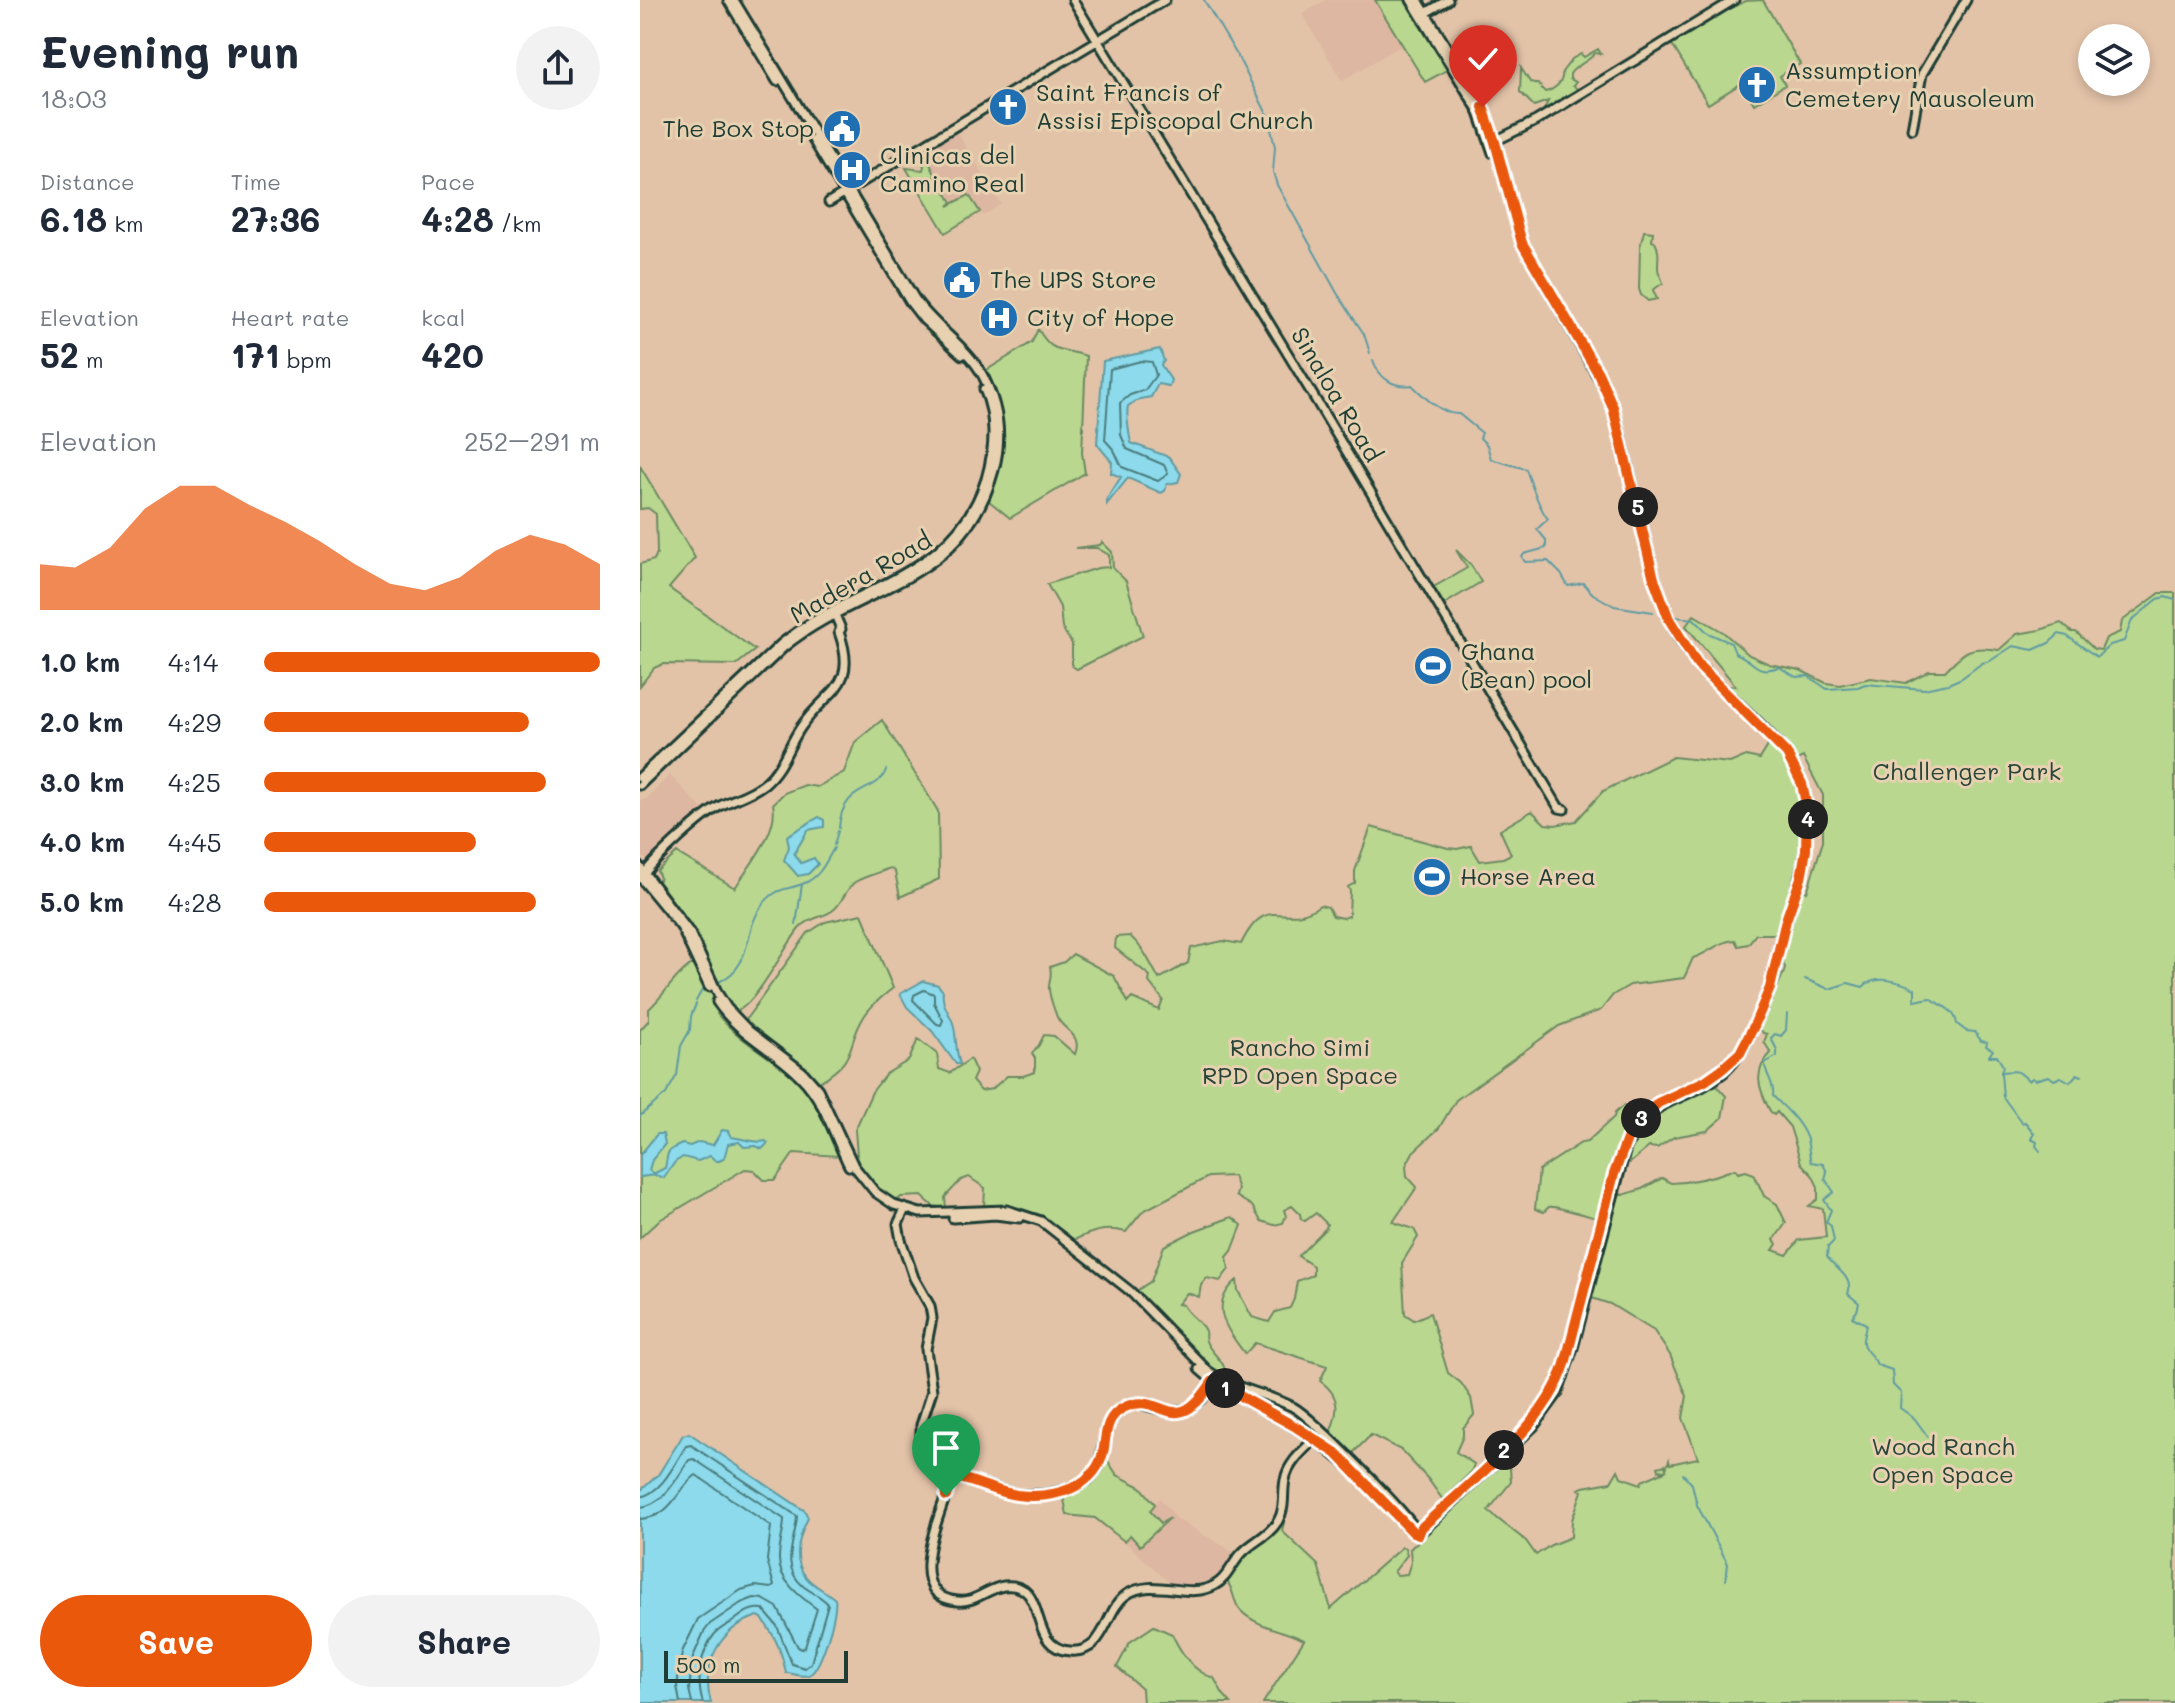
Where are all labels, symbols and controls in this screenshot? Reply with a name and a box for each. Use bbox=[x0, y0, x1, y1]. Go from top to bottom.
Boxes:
text: Evening run bbox=[40, 22, 299, 79]
map controls bbox=[2078, 24, 2150, 96]
button: layers bbox=[2078, 24, 2150, 96]
pin bbox=[1449, 25, 1517, 107]
button: share bbox=[516, 26, 600, 110]
icon: check bbox=[1461, 37, 1505, 81]
place label: Assumption Cemetery Mausoleum bbox=[1785, 54, 2035, 113]
church icon: Assumption Cemetery Mausoleum bbox=[1736, 64, 1778, 106]
place label: Saint Francis of Assisi Episcopal Church bbox=[1036, 76, 1313, 135]
text: 18:03 bbox=[40, 81, 107, 115]
church icon: Saint Francis of Assisi Episcopal Church bbox=[987, 86, 1029, 128]
public building icon: The Box Stop bbox=[821, 108, 863, 150]
place label: The Box Stop bbox=[662, 112, 814, 143]
place label: Clinicas del Camino Real bbox=[880, 139, 1025, 198]
hospital icon: Clinicas del Camino Real bbox=[831, 149, 873, 191]
text: Distance bbox=[40, 167, 135, 196]
text: Time bbox=[231, 167, 281, 196]
text: Pace bbox=[421, 167, 475, 196]
text: 6.18 bbox=[40, 196, 107, 241]
text: 27:36 bbox=[231, 196, 320, 241]
text: 4:28 bbox=[421, 196, 494, 241]
text: km bbox=[107, 209, 143, 238]
text: /km bbox=[494, 209, 542, 238]
public building icon: The UPS Store bbox=[941, 259, 983, 301]
place label: The UPS Store bbox=[990, 263, 1157, 294]
hospital icon: City of Hope bbox=[978, 297, 1020, 339]
place label: City of Hope bbox=[1027, 301, 1175, 332]
text: Elevation bbox=[40, 303, 139, 332]
text: Heart rate bbox=[231, 303, 349, 332]
text: kcal bbox=[421, 303, 465, 332]
street label: Sinaloa Road bbox=[1285, 321, 1390, 467]
text: 52 bbox=[40, 332, 79, 377]
text: 171 bbox=[231, 332, 280, 377]
text: 420 bbox=[421, 332, 484, 377]
text: m bbox=[79, 345, 103, 374]
text: bpm bbox=[280, 345, 332, 374]
text: Elevation bbox=[40, 424, 157, 458]
text: 252–291 m bbox=[464, 424, 600, 458]
pin: 5 bbox=[1618, 487, 1658, 527]
text: 5 bbox=[1632, 492, 1644, 521]
street label: Madera Road bbox=[784, 524, 937, 630]
place label: Ghana (Bean) pool bbox=[1461, 635, 1592, 694]
text: 1.0 km bbox=[40, 645, 120, 679]
text: 4:14 bbox=[168, 645, 218, 679]
sports icon: Ghana (Bean) pool bbox=[1412, 645, 1454, 687]
text: 2.0 km bbox=[40, 705, 123, 739]
text: 4:29 bbox=[168, 705, 221, 739]
park label: Challenger Park bbox=[1873, 755, 2061, 786]
text: 3.0 km bbox=[40, 765, 124, 799]
text: 4:25 bbox=[168, 765, 221, 799]
pin: 4 bbox=[1788, 799, 1828, 839]
text: 4 bbox=[1801, 804, 1815, 833]
text: 4.0 km bbox=[40, 825, 125, 859]
text: 4:45 bbox=[168, 825, 222, 859]
sports icon: Horse Area bbox=[1411, 856, 1453, 898]
place label: Horse Area bbox=[1460, 860, 1596, 891]
text: 5.0 km bbox=[40, 885, 124, 919]
text: 4:28 bbox=[168, 885, 222, 919]
park label: Rancho Simi RPD Open Space bbox=[1202, 1031, 1398, 1090]
pin: 3 bbox=[1621, 1098, 1661, 1138]
text: 3 bbox=[1634, 1103, 1648, 1132]
pin: 1 bbox=[1205, 1368, 1245, 1408]
text: 1 bbox=[1220, 1373, 1230, 1402]
pin bbox=[912, 1414, 980, 1496]
icon: arrive bbox=[924, 1426, 968, 1470]
pin: 2 bbox=[1484, 1430, 1524, 1470]
park label: Wood Ranch Open Space bbox=[1871, 1430, 2015, 1489]
text: 2 bbox=[1498, 1435, 1510, 1464]
button: Save bbox=[40, 1595, 312, 1687]
button: Share bbox=[328, 1595, 600, 1687]
scale bar bbox=[664, 1647, 848, 1683]
text: 500 m bbox=[676, 1650, 741, 1679]

